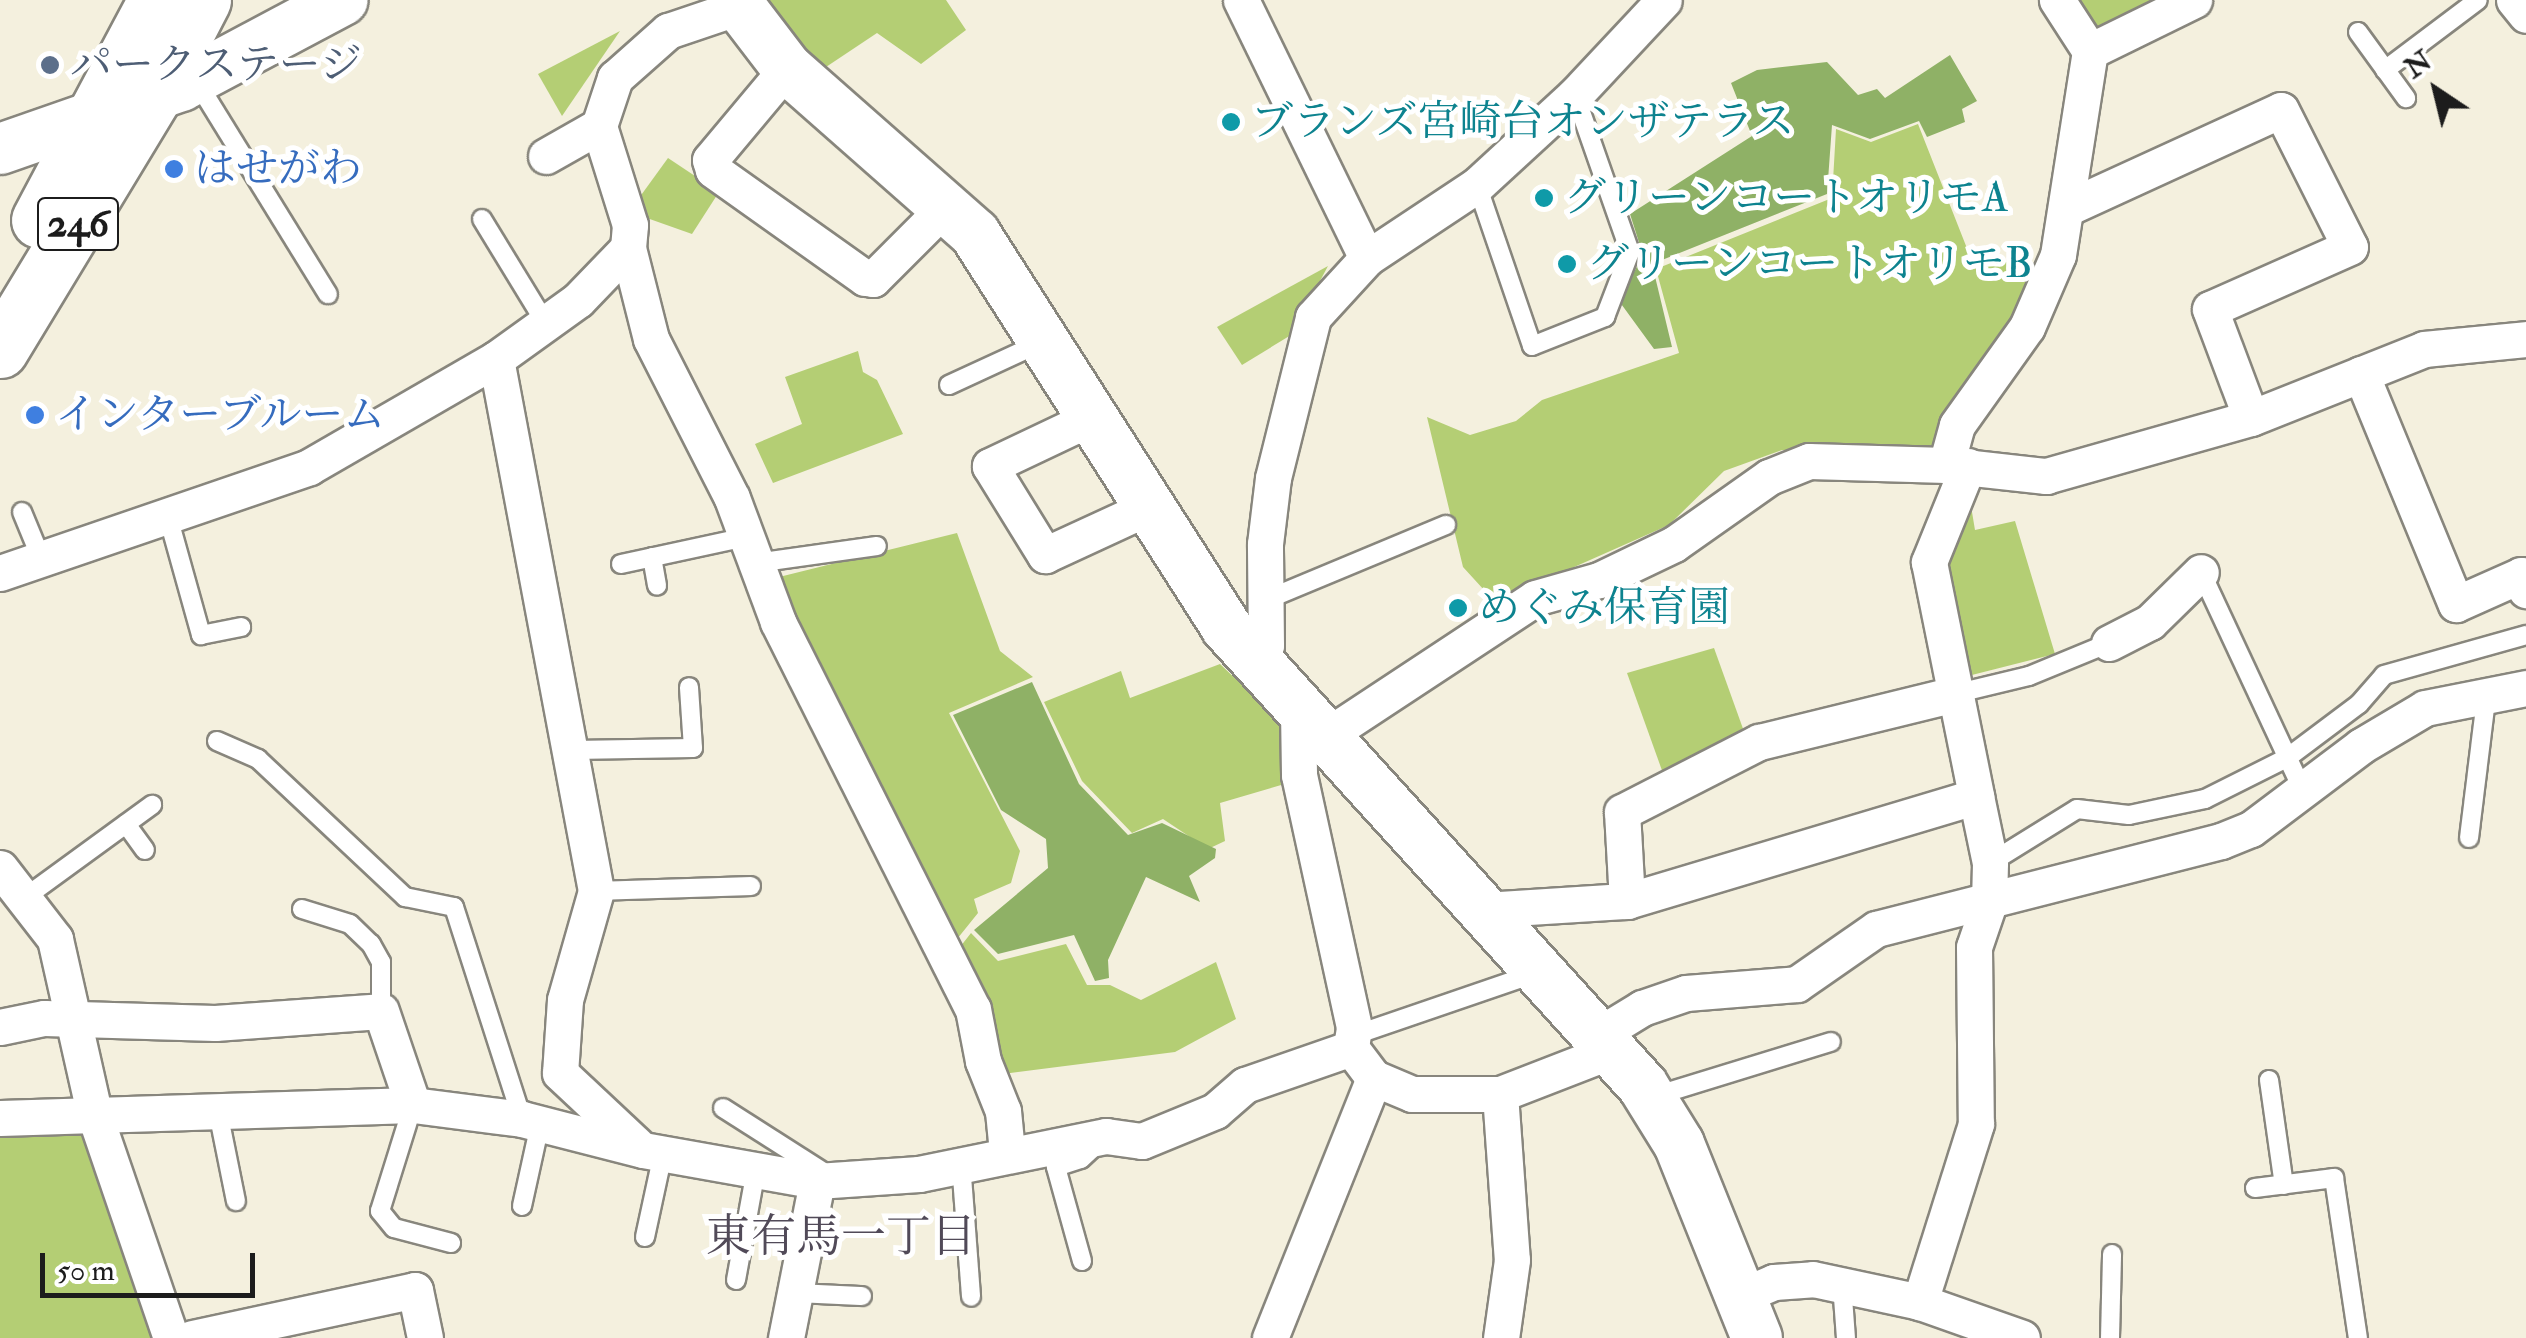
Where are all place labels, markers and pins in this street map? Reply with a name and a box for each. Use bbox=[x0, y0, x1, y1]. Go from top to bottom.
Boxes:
place label: パークステージ bbox=[70, 40, 364, 90]
marker: パークステージ bbox=[39, 54, 61, 76]
place label: ブランズ宮崎台オンザテラス bbox=[1251, 97, 1797, 147]
marker: ブランズ宮崎台オンザテラス bbox=[1220, 111, 1242, 133]
place label: はせがわ bbox=[194, 144, 362, 194]
marker: はせがわ bbox=[163, 158, 185, 180]
place label: グリーンコートオリモA bbox=[1564, 173, 2011, 223]
marker: グリーンコートオリモA bbox=[1533, 187, 1555, 209]
place label: グリーンコートオリモB bbox=[1587, 239, 2035, 289]
marker: グリーンコートオリモB bbox=[1556, 253, 1578, 275]
place label: インターブルーム bbox=[55, 390, 391, 440]
marker: インターブルーム bbox=[24, 404, 46, 426]
place label: めぐみ保育園 bbox=[1478, 583, 1730, 633]
marker: めぐみ保育園 bbox=[1447, 597, 1469, 619]

